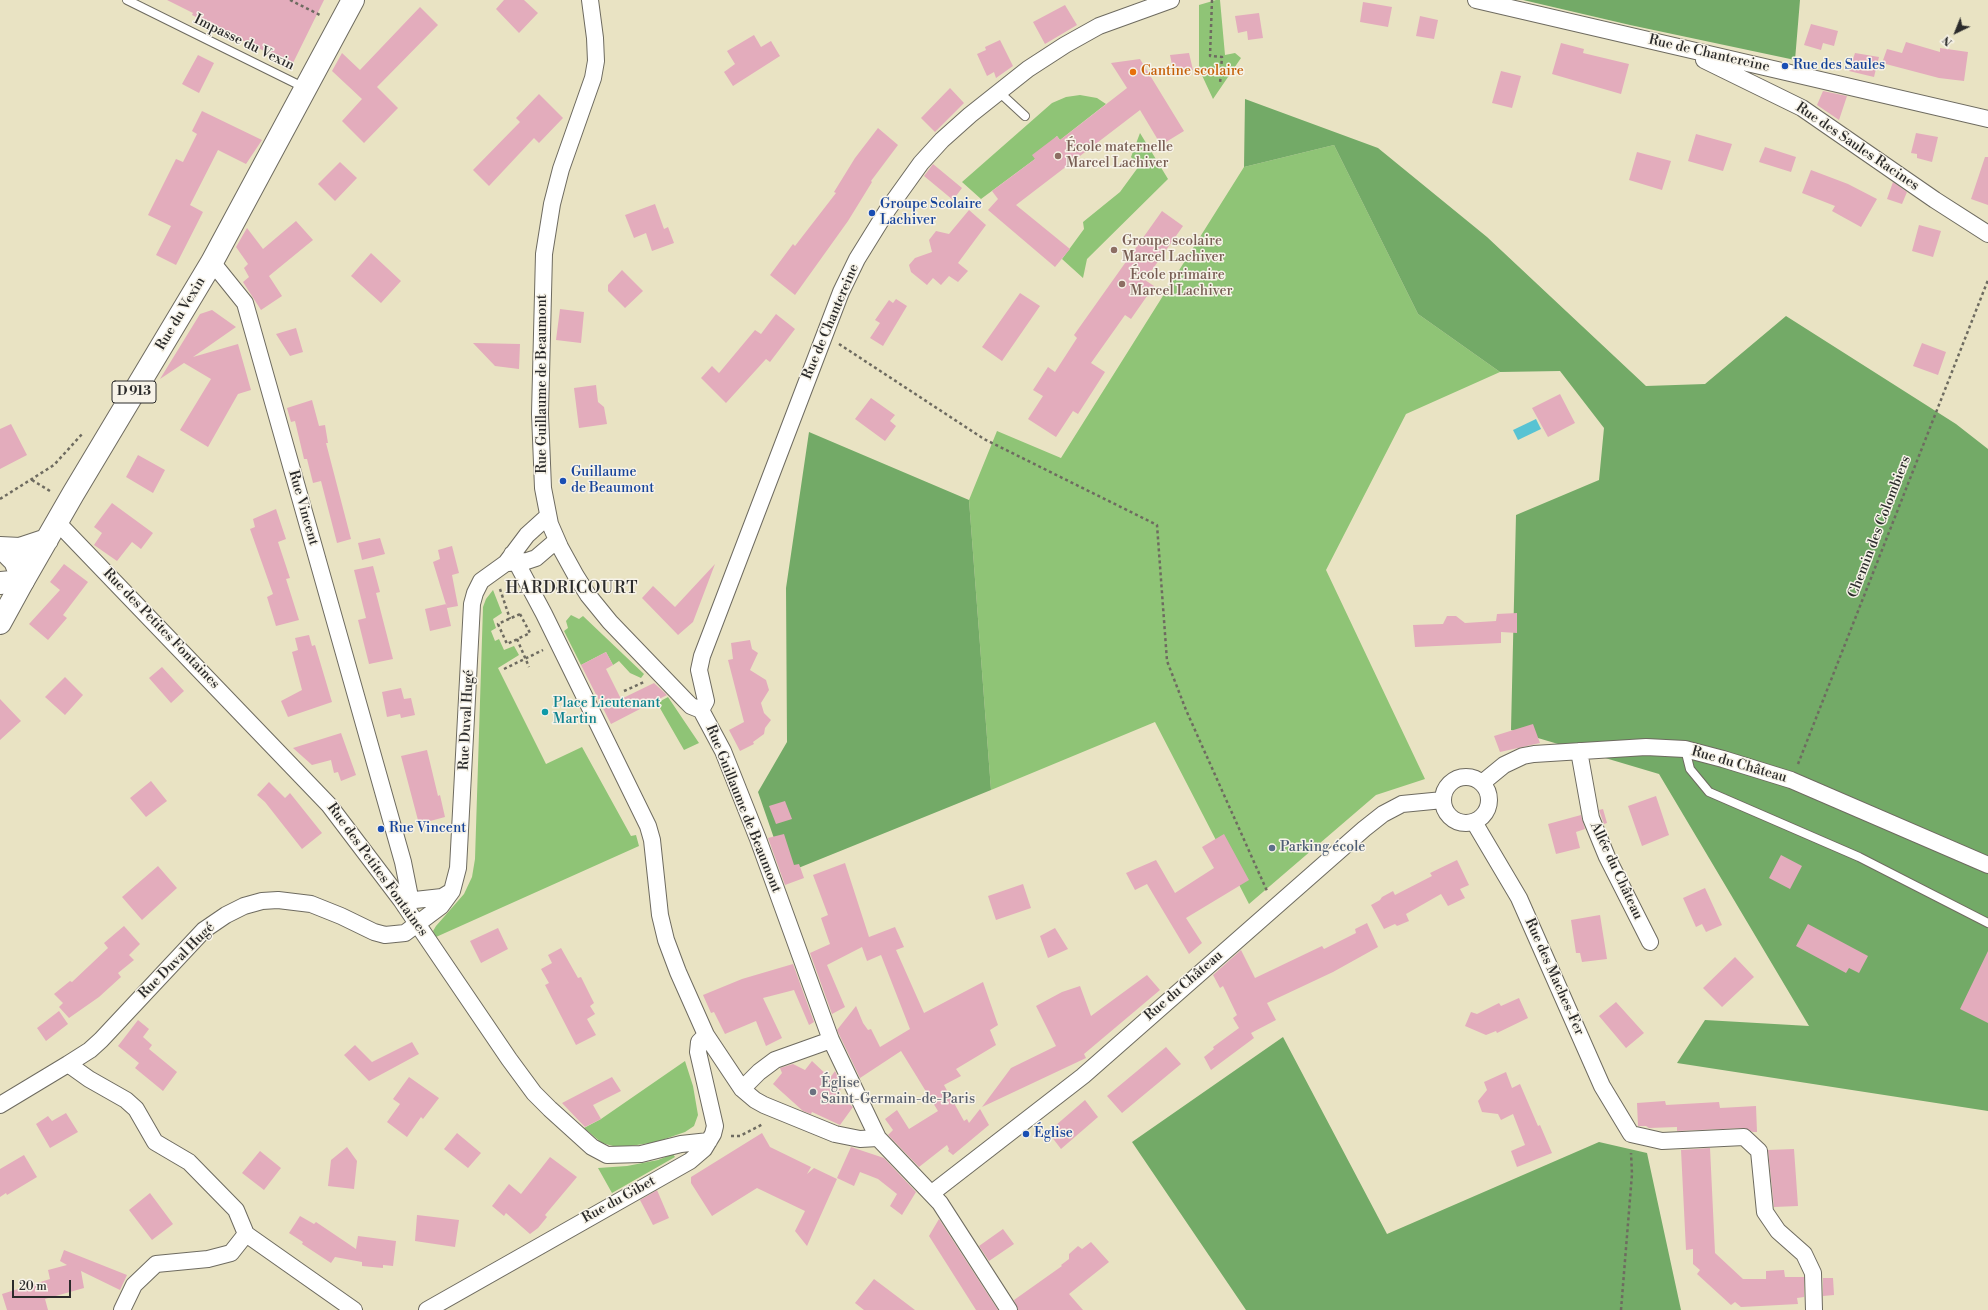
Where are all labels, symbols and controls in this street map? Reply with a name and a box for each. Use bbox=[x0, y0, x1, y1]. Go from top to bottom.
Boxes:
street label: Impasse du Vexin bbox=[191, 11, 297, 75]
north arrow bbox=[1936, 12, 1976, 52]
street label: Rue de Chantereine bbox=[1647, 32, 1771, 76]
text: N bbox=[1940, 33, 1956, 49]
place label: Rue des Saules bbox=[1793, 58, 1885, 74]
marker: Rue des Saules bbox=[1780, 61, 1790, 71]
place label: Cantine scolaire bbox=[1141, 64, 1244, 80]
marker: Cantine scolaire bbox=[1128, 67, 1138, 77]
street label: Rue des Saules Racines bbox=[1792, 99, 1922, 195]
place label: École maternelle Marcel Lachiver bbox=[1066, 140, 1173, 172]
marker: École maternelle Marcel Lachiver bbox=[1053, 151, 1063, 161]
place label: Groupe Scolaire Lachiver bbox=[880, 197, 982, 230]
marker: Groupe Scolaire Lachiver bbox=[867, 208, 877, 218]
place label: Groupe scolaire Marcel Lachiver bbox=[1122, 234, 1225, 266]
marker: Groupe scolaire Marcel Lachiver bbox=[1109, 245, 1119, 255]
street label: Rue de Chantereine bbox=[799, 262, 863, 382]
place label: École primaire Marcel Lachiver bbox=[1130, 268, 1233, 300]
street label: Rue du Vexin bbox=[153, 274, 209, 354]
marker: École primaire Marcel Lachiver bbox=[1117, 279, 1127, 289]
street label: Rue Guillaume de Beaumont bbox=[535, 294, 551, 474]
road number: D 913 bbox=[112, 381, 156, 403]
street label: Chemin des Colombiers bbox=[1845, 454, 1915, 600]
place label: Guillaume de Beaumont bbox=[571, 465, 654, 498]
street label: Rue Vincent bbox=[284, 469, 322, 547]
marker: Guillaume de Beaumont bbox=[558, 476, 568, 486]
street label: Rue des Petites Fontaines bbox=[99, 565, 223, 693]
district label: HARDRICOURT bbox=[506, 579, 638, 599]
street label: Rue Duval Hugé bbox=[456, 669, 478, 771]
place label: Place Lieutenant Martin bbox=[553, 696, 660, 728]
marker: Place Lieutenant Martin bbox=[540, 707, 550, 717]
street label: Rue Guillaume de Beaumont bbox=[702, 723, 784, 895]
street label: Rue du Château bbox=[1689, 743, 1789, 787]
street label: Rue des Petites Fontaines bbox=[323, 800, 431, 940]
street label: Allée du Château bbox=[1586, 820, 1646, 922]
place label: Rue Vincent bbox=[389, 821, 466, 837]
marker: Rue Vincent bbox=[376, 824, 386, 834]
place label: Parking école bbox=[1280, 840, 1365, 856]
marker: Parking école bbox=[1267, 843, 1277, 853]
street label: Rue des Maches-Fer bbox=[1521, 916, 1587, 1038]
street label: Rue Duval Hugé bbox=[135, 919, 219, 1003]
street label: Rue du Château bbox=[1141, 947, 1227, 1025]
place label: Église Saint-Germain-de-Paris bbox=[821, 1076, 975, 1108]
marker: Église Saint-Germain-de-Paris bbox=[808, 1087, 818, 1097]
place label: Église bbox=[1034, 1126, 1073, 1142]
marker: Église bbox=[1021, 1129, 1031, 1139]
street label: Rue du Gibet bbox=[579, 1173, 659, 1227]
scale bar bbox=[14, 1272, 73, 1298]
text: 20 m bbox=[19, 1279, 47, 1294]

